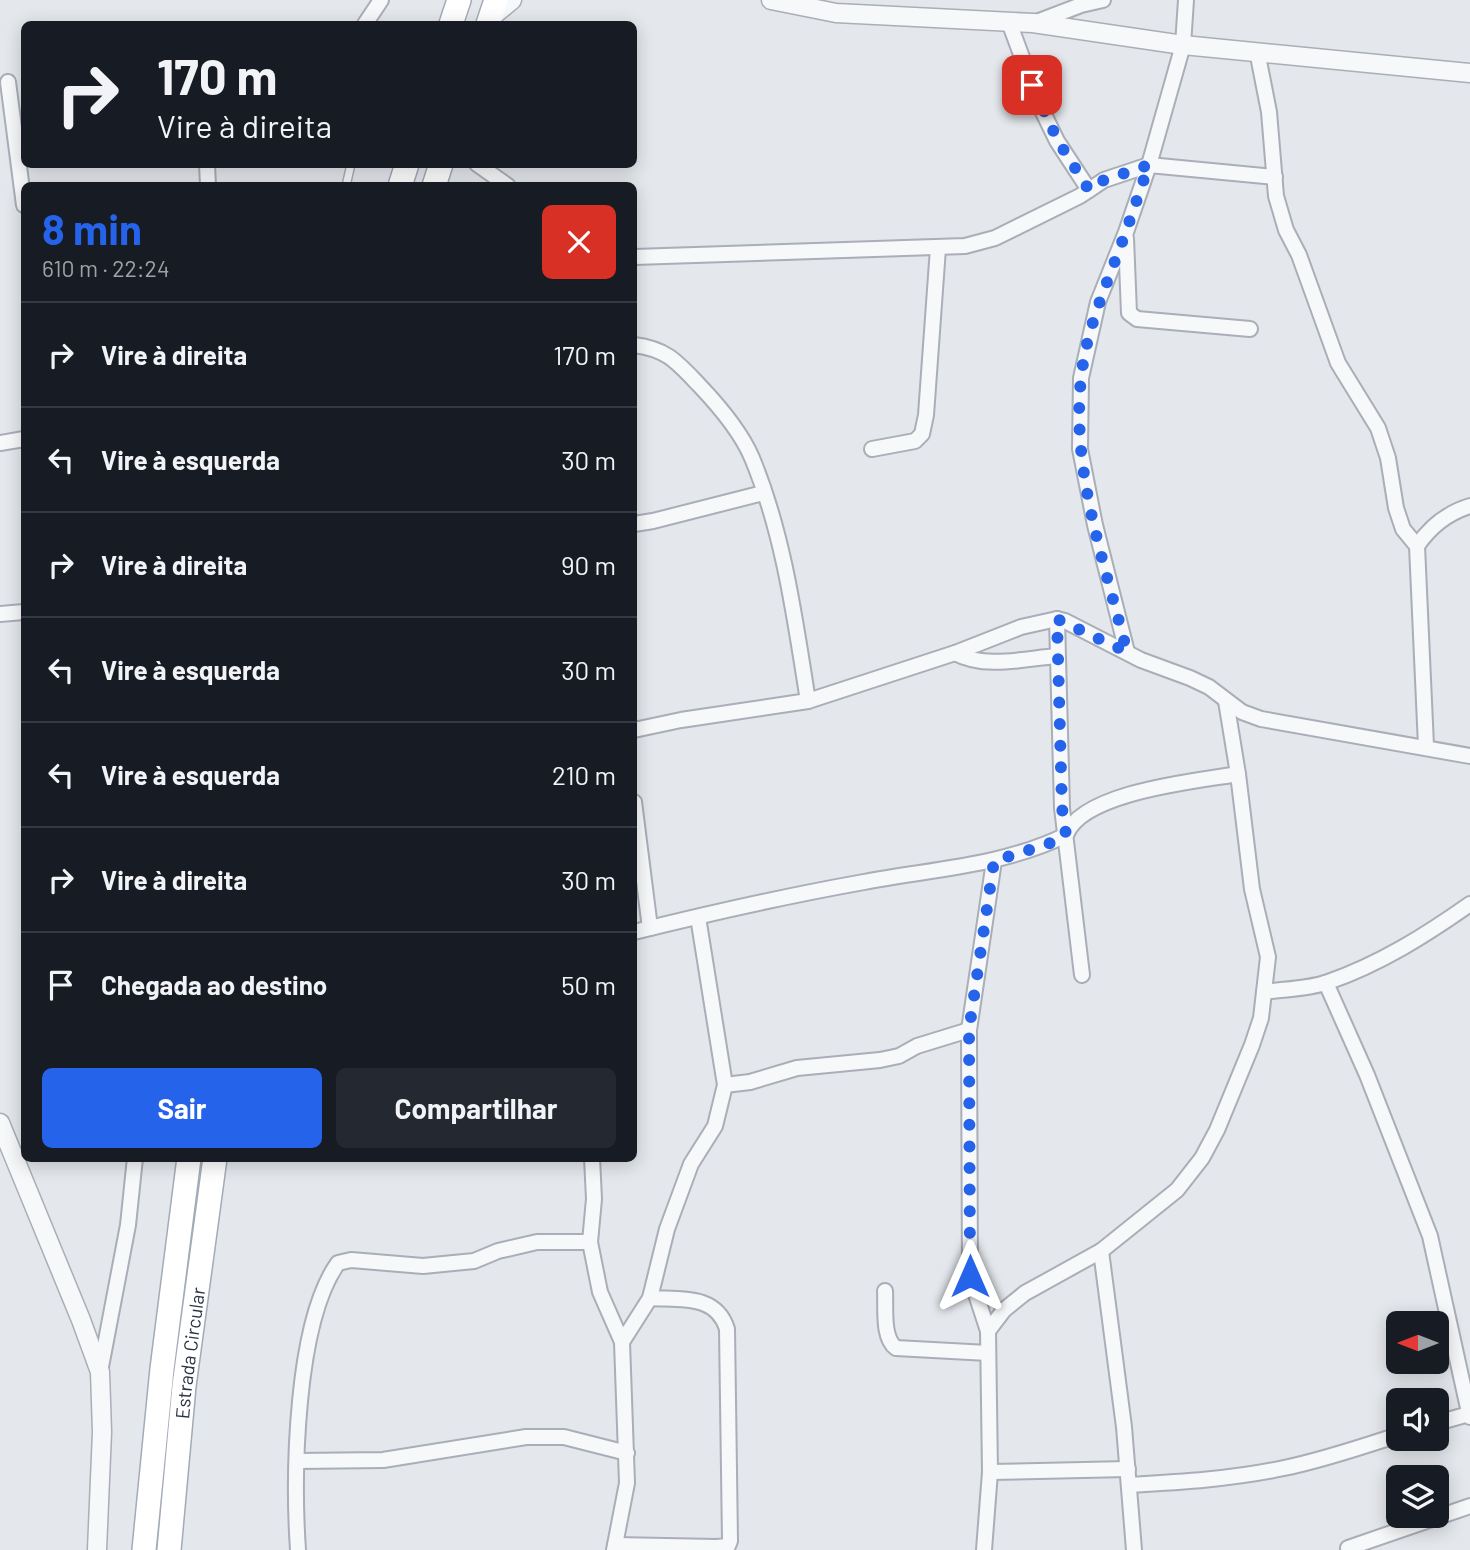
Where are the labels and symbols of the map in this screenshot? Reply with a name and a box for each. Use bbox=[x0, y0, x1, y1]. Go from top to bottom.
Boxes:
pin bbox=[1002, 55, 1062, 115]
position arrow bbox=[933, 1239, 1007, 1313]
street label: Estrada Circular bbox=[170, 1286, 209, 1420]
north arrow bbox=[1386, 1311, 1449, 1374]

